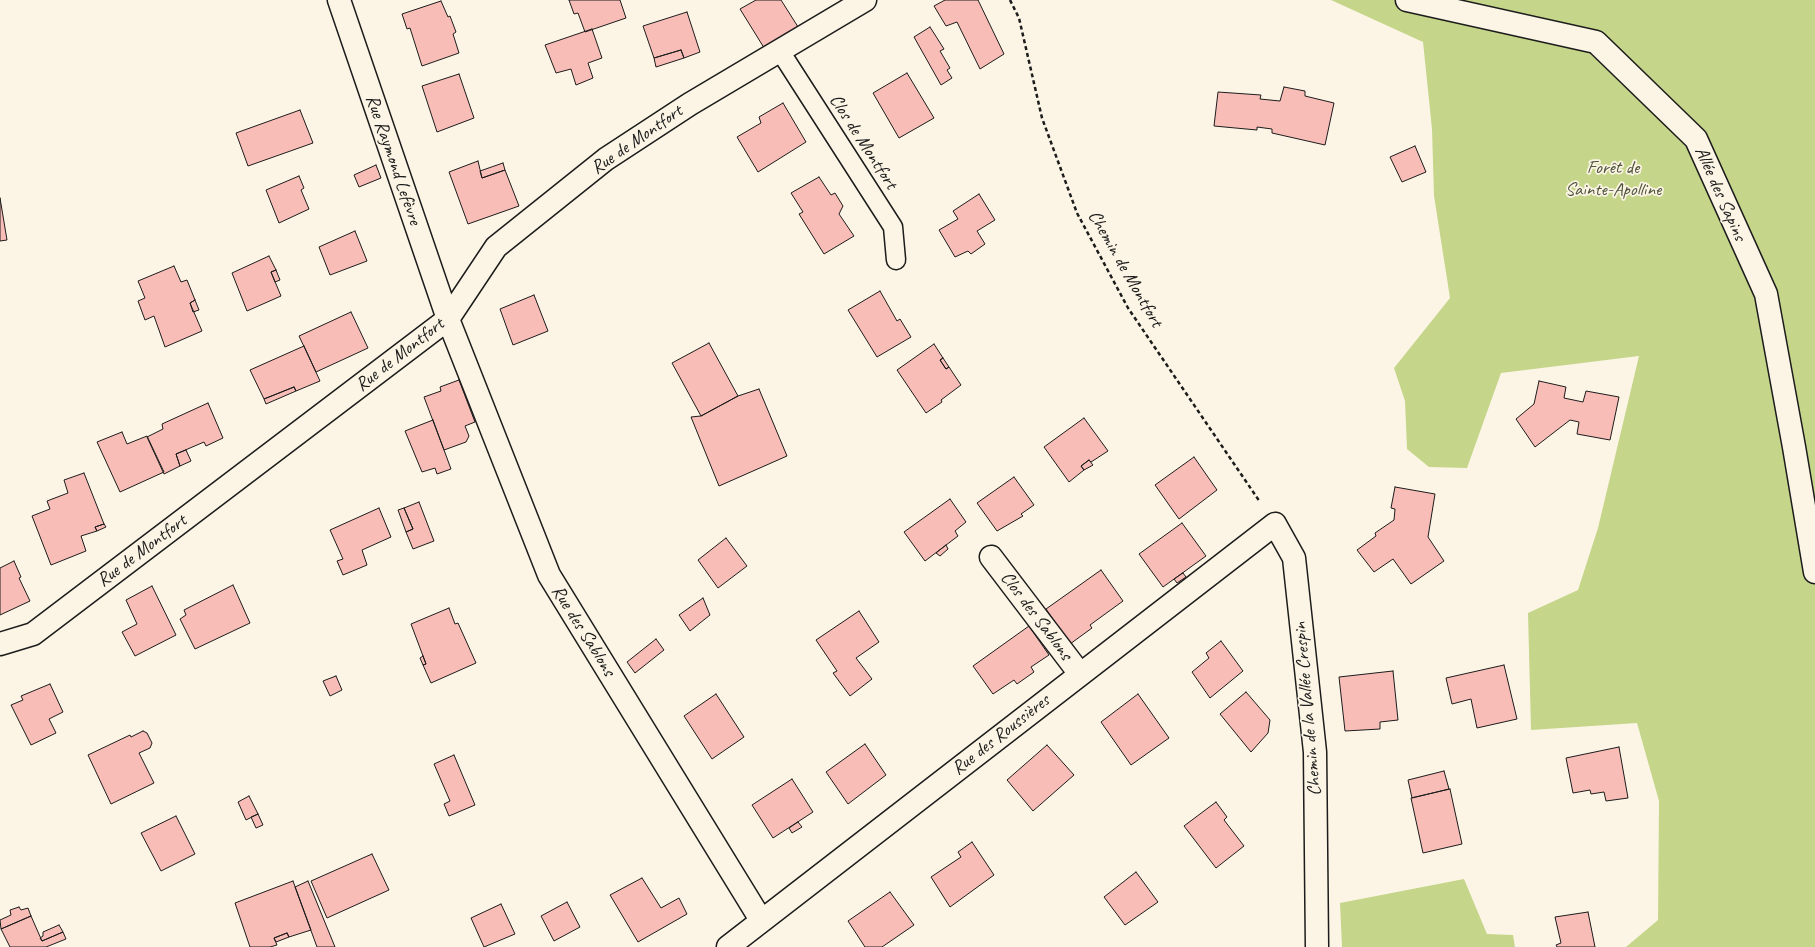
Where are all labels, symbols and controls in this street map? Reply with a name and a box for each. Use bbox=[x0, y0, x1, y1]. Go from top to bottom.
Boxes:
street label: Clos de Montfort bbox=[824, 90, 902, 194]
street label: Rue Raymond Lefèvre bbox=[360, 92, 426, 228]
street label: Rue de Montfort bbox=[587, 100, 687, 180]
street label: Allée des Sapins bbox=[1689, 143, 1751, 245]
park label: Forêt de Sainte-Apolline bbox=[1565, 157, 1661, 201]
street label: Chemin de Montfort bbox=[1082, 207, 1168, 331]
street label: Rue de Montfort bbox=[351, 313, 449, 397]
street label: Rue de Montfort bbox=[93, 510, 191, 592]
street label: Clos des Sablons bbox=[995, 567, 1077, 665]
street label: Rue des Sablons bbox=[546, 581, 620, 681]
street label: Chemin de la Vallée Crespin bbox=[1289, 621, 1327, 797]
street label: Rue des Roussières bbox=[947, 690, 1055, 780]

